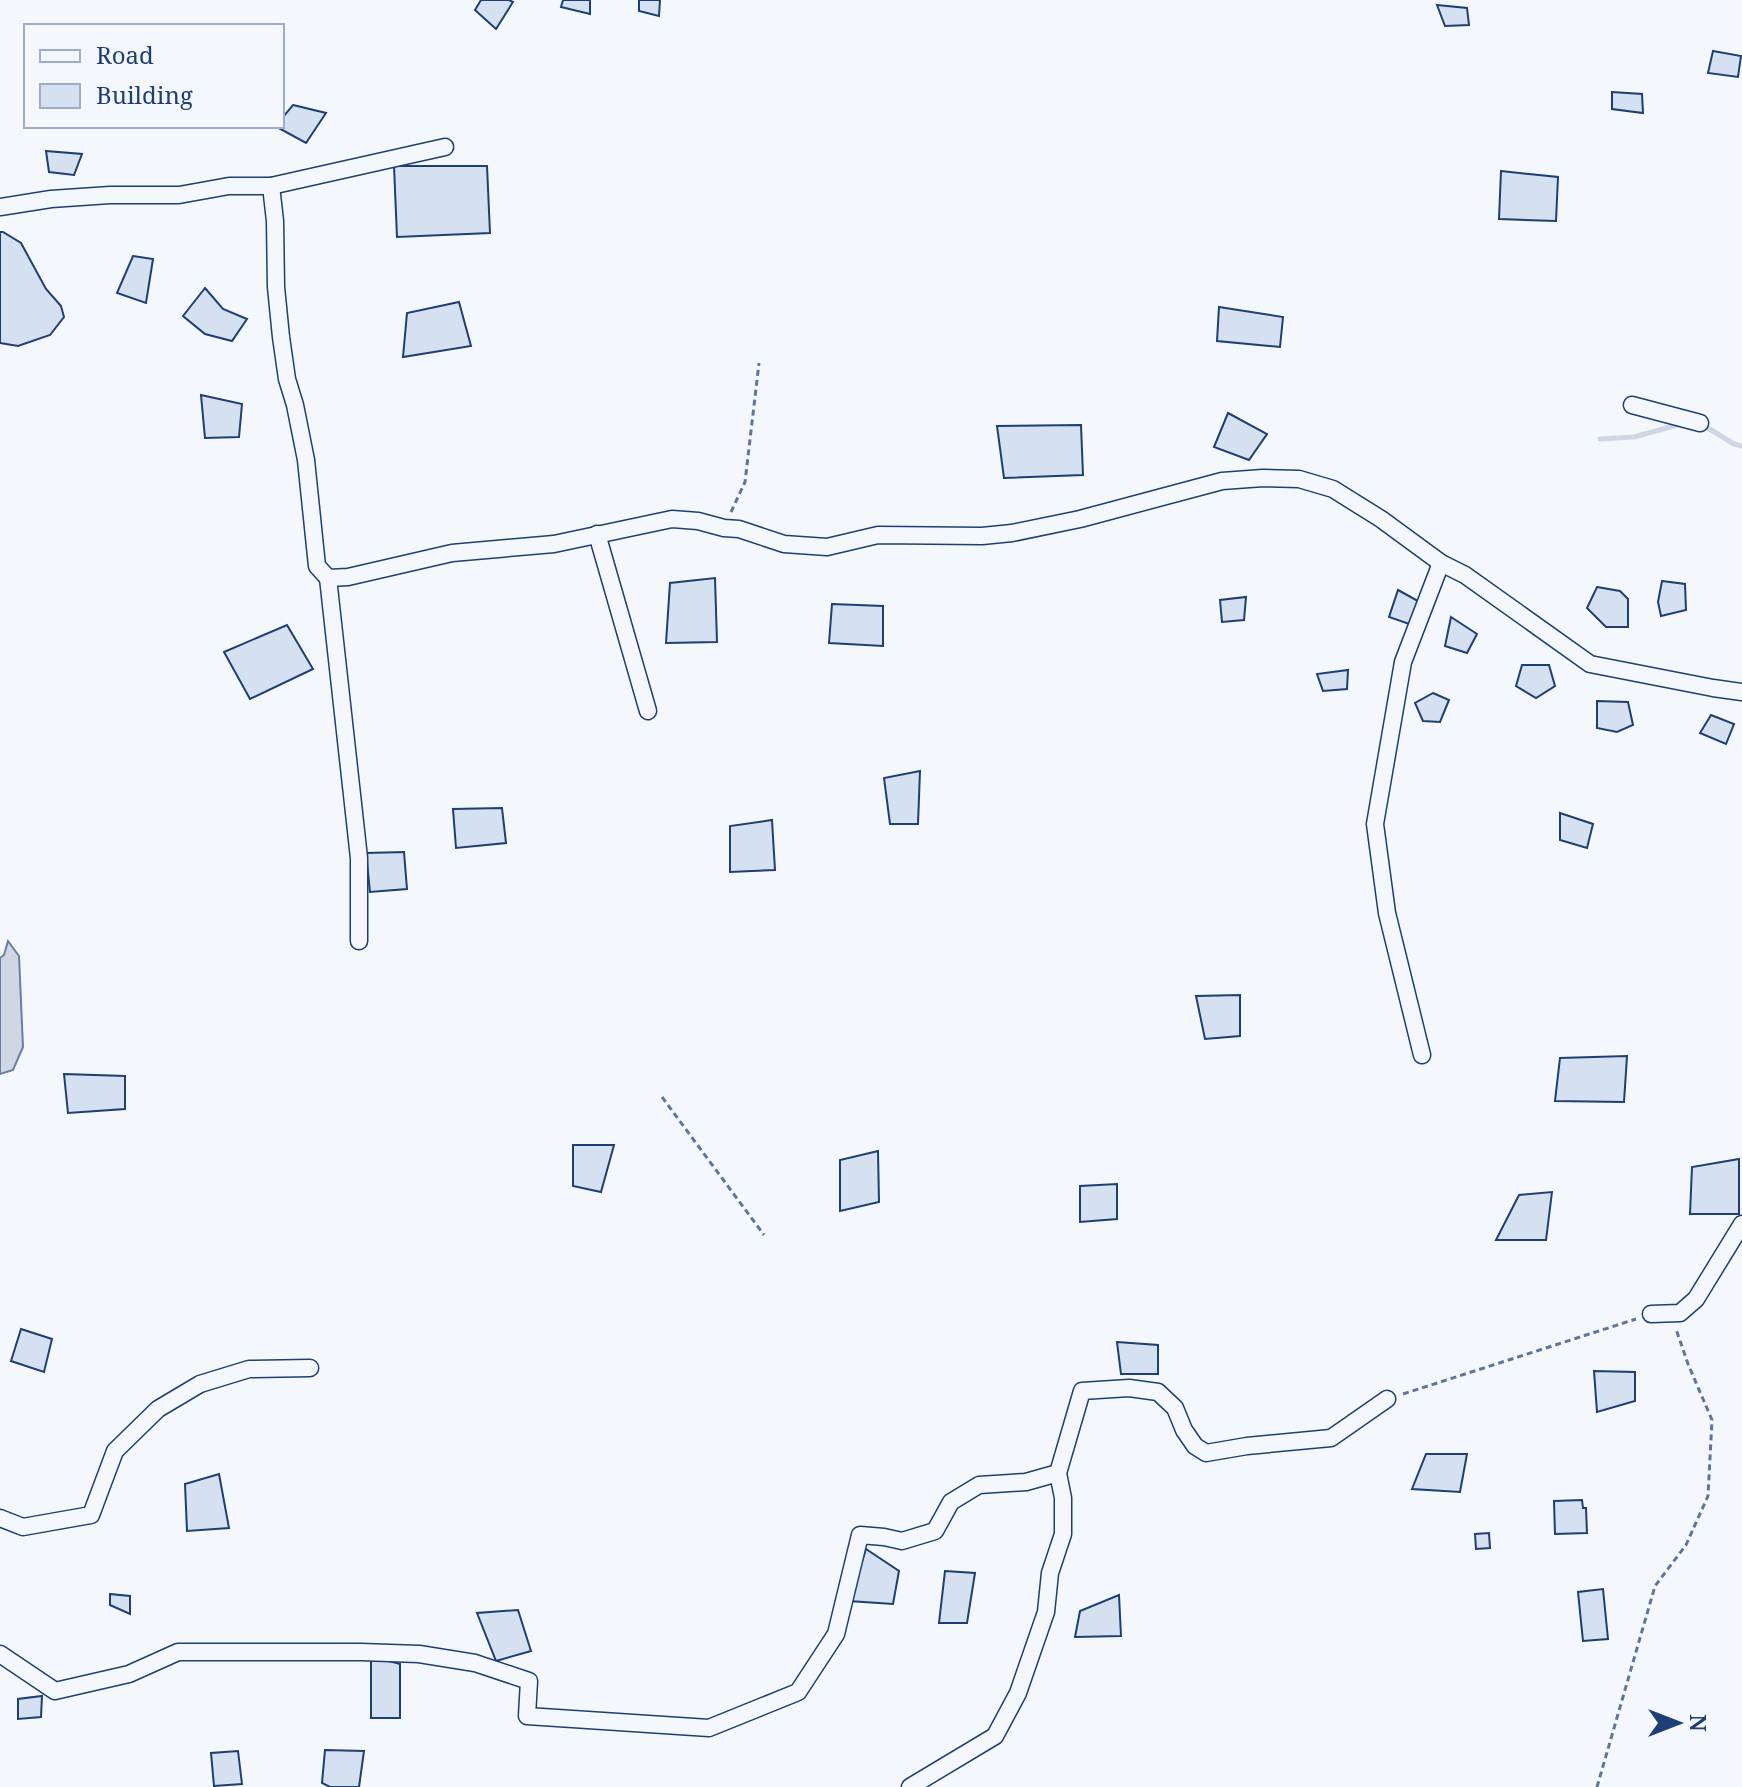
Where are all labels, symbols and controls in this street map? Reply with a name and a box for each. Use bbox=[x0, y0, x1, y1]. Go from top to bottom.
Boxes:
legend bbox=[24, 24, 284, 128]
text: Road bbox=[96, 38, 154, 71]
text: Building bbox=[96, 78, 193, 111]
north arrow bbox=[1638, 1683, 1718, 1763]
text: N bbox=[1684, 1714, 1714, 1732]

